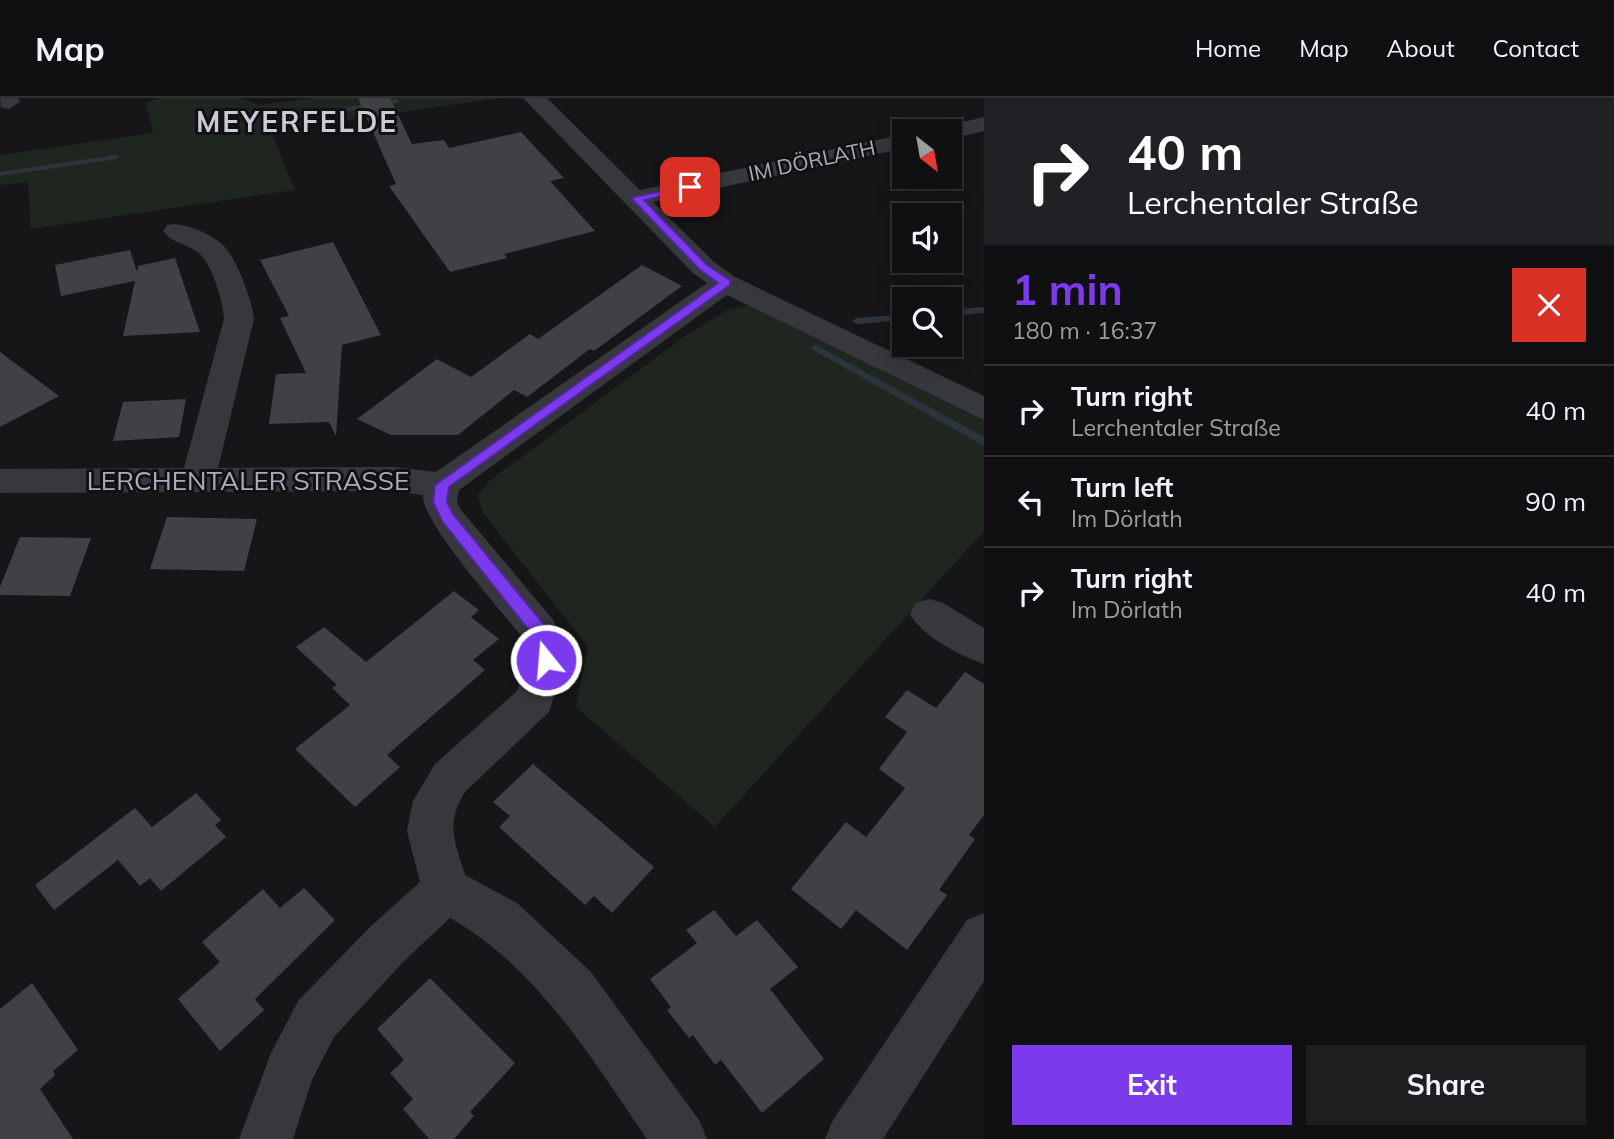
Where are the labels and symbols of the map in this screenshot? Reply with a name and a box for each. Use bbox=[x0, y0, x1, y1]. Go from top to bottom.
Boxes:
district label: MEYERFELDE bbox=[196, 104, 398, 139]
north arrow bbox=[892, 119, 962, 189]
street label: IM DÖRLATH bbox=[746, 134, 878, 186]
pin bbox=[660, 157, 720, 217]
street label: LERCHENTALER STRASSE bbox=[87, 464, 409, 497]
position arrow bbox=[509, 623, 583, 697]

